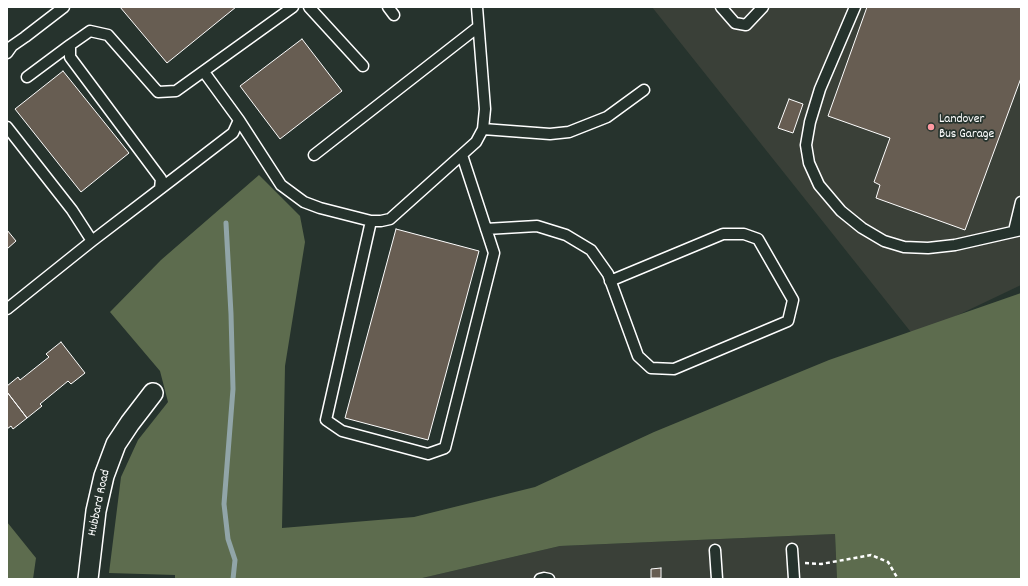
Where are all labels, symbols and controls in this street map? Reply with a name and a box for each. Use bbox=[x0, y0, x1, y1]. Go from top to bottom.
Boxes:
place label: Landover Bus Garage bbox=[939, 112, 994, 143]
marker: Landover Bus Garage bbox=[926, 122, 936, 132]
street label: Hubbard Road bbox=[85, 468, 115, 538]

